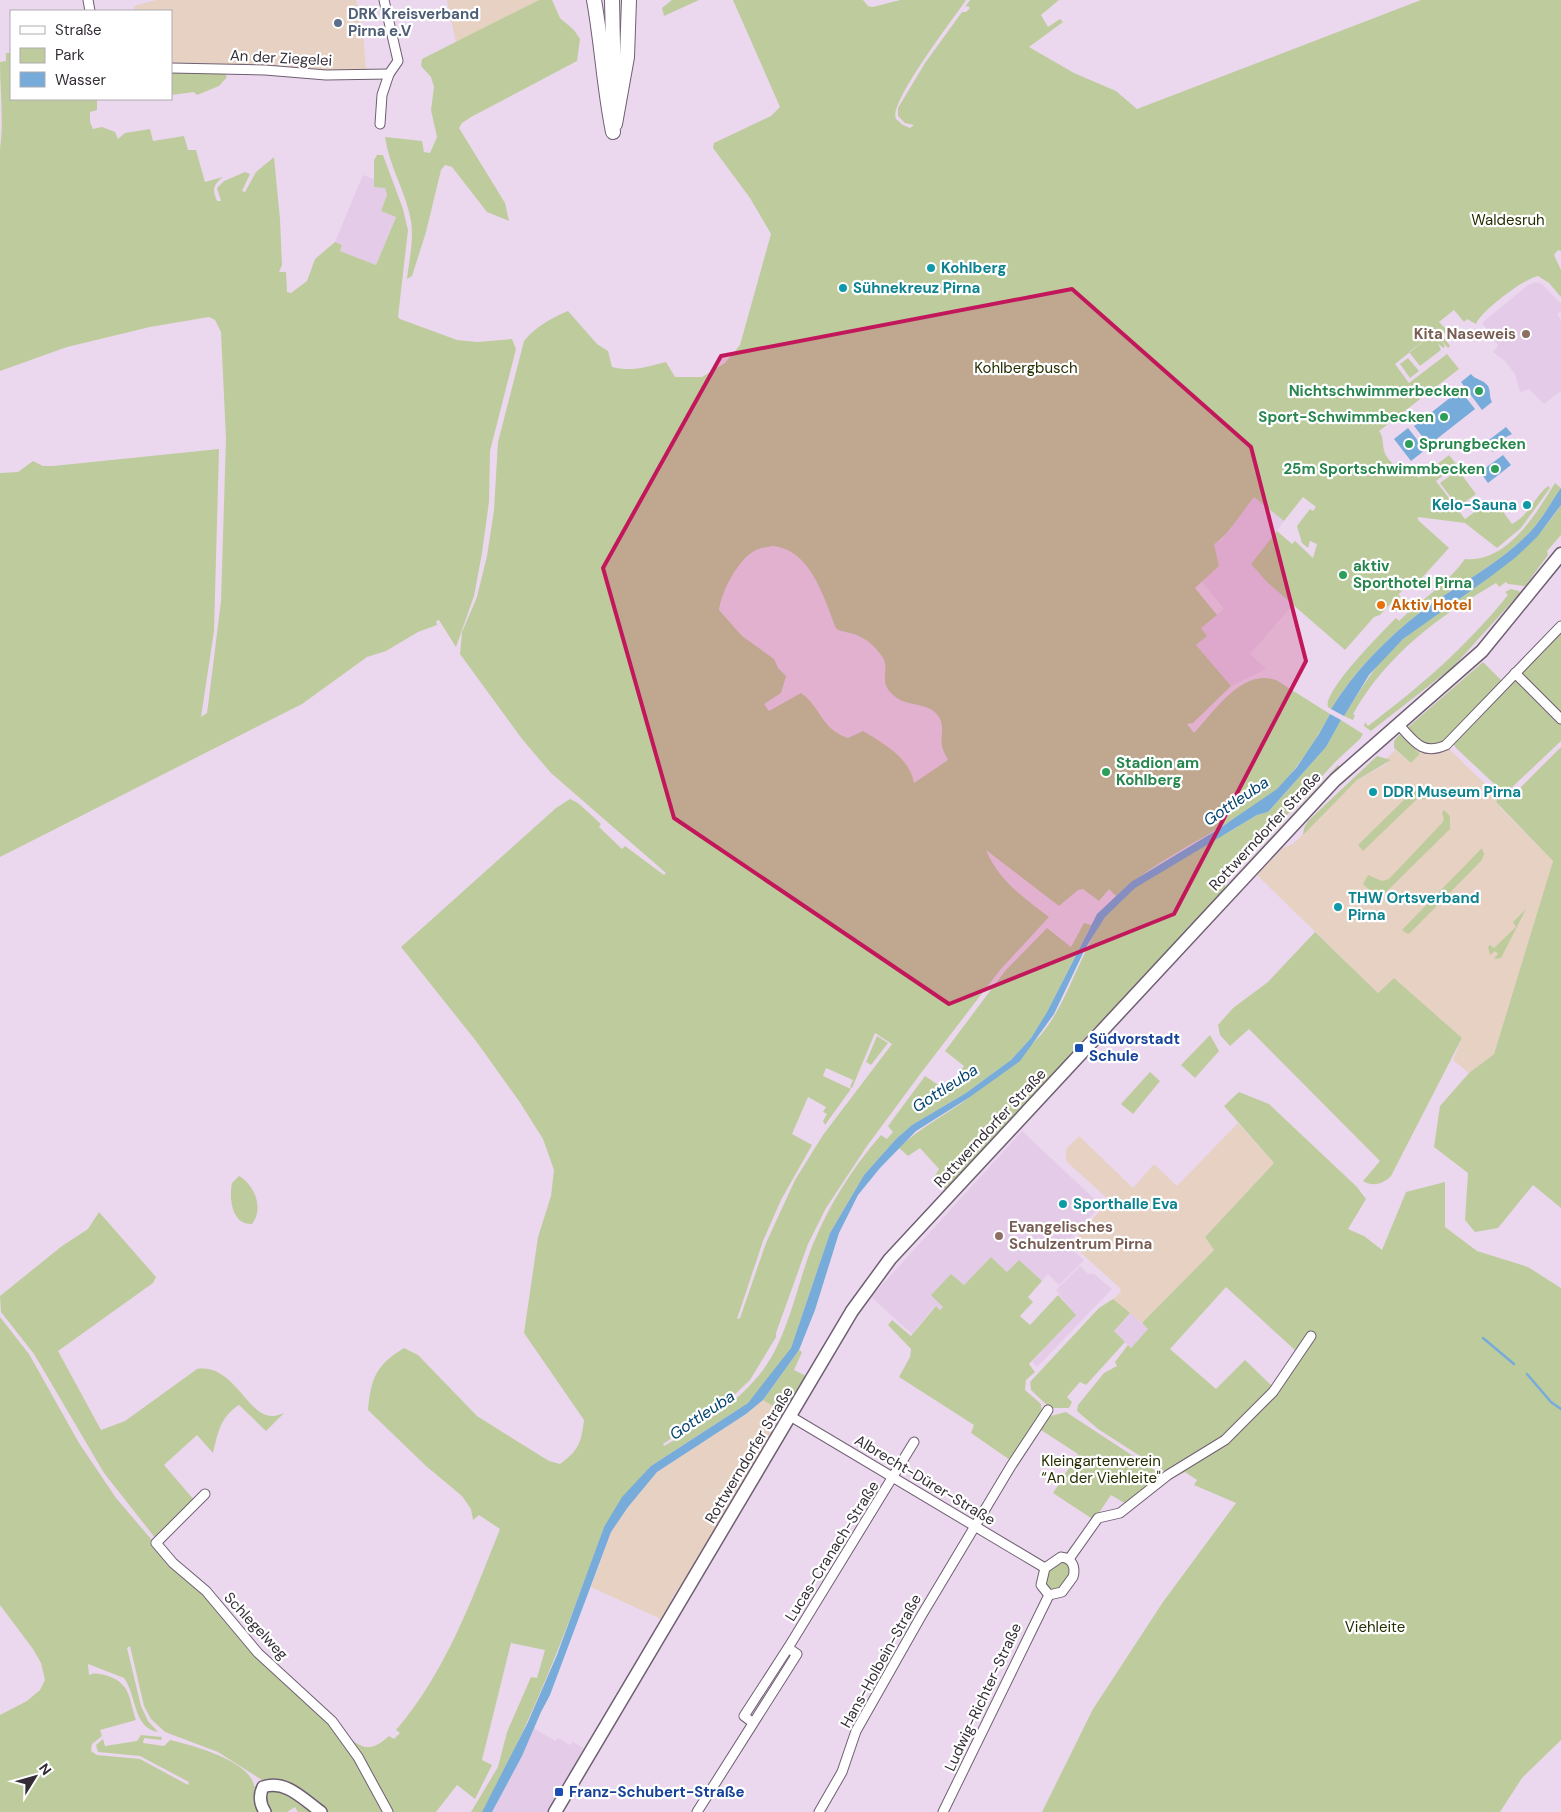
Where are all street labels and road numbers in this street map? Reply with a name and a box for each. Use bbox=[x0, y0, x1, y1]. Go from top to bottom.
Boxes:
street label: An der Ziegelei bbox=[229, 45, 333, 71]
street label: Rottwerndorfer Straße bbox=[1205, 767, 1325, 895]
street label: Rottwerndorfer Straße bbox=[930, 1064, 1050, 1192]
street label: Rottwerndorfer Straße bbox=[700, 1383, 798, 1527]
street label: Albrecht-Dürer-Straße bbox=[851, 1430, 999, 1530]
street label: Lucas-Cranach-Straße bbox=[781, 1477, 883, 1625]
street label: Schlegelweg bbox=[219, 1588, 293, 1664]
street label: Hans-Holbein-Straße bbox=[836, 1591, 926, 1731]
street label: Ludwig-Richter-Straße bbox=[940, 1620, 1026, 1774]

